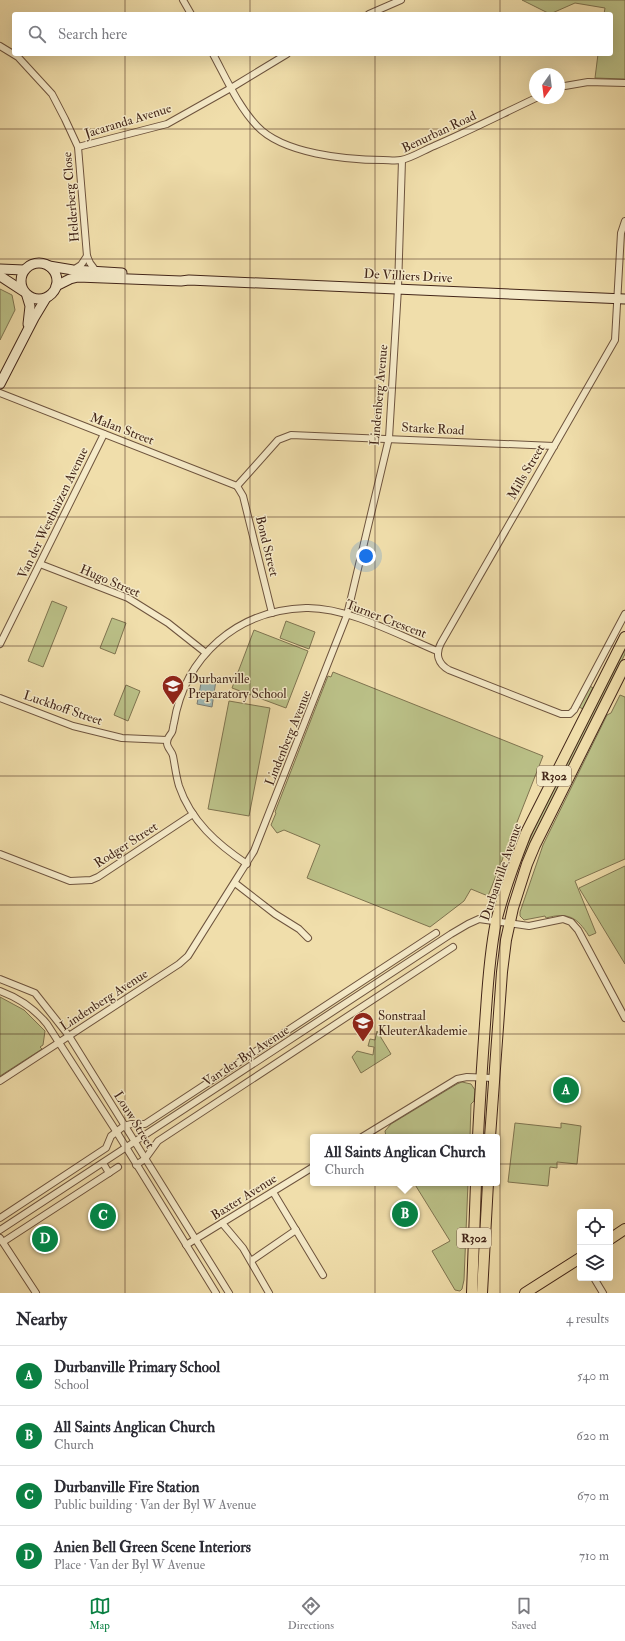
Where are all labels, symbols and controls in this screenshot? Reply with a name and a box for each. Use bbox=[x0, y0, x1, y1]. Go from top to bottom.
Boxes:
search box bbox=[12, 12, 613, 56]
icon: search bbox=[26, 23, 48, 45]
text: Search here bbox=[58, 25, 127, 44]
north arrow bbox=[529, 68, 565, 104]
street label: Jacaranda Avenue bbox=[82, 100, 174, 142]
street label: Benurban Road bbox=[399, 107, 479, 156]
street label: Helderberg Close bbox=[59, 151, 83, 243]
street label: De Villiers Drive bbox=[363, 266, 453, 286]
street label: Lindenberg Avenue bbox=[367, 343, 391, 446]
street label: Malan Street bbox=[88, 409, 156, 449]
street label: Starke Road bbox=[401, 419, 465, 439]
street label: Mills Street bbox=[504, 441, 548, 503]
street label: Van der Westhuizen Avenue bbox=[14, 444, 92, 581]
street label: Bond Street bbox=[252, 514, 282, 578]
your location bbox=[356, 546, 376, 566]
street label: Hugo Street bbox=[77, 561, 143, 601]
street label: Turner Crescent bbox=[343, 596, 429, 642]
place label: Durbanville Preparatory School bbox=[188, 671, 287, 703]
school or university icon: Durbanville Preparatory School bbox=[160, 673, 186, 706]
street label: Luckhoff Street bbox=[22, 687, 104, 729]
street label: Lindenberg Avenue bbox=[262, 687, 315, 788]
road number: R302 bbox=[537, 766, 571, 786]
street label: Rodger Street bbox=[91, 819, 161, 871]
street label: Durbanville Avenue bbox=[477, 821, 525, 923]
street label: Lindenberg Avenue bbox=[57, 965, 151, 1034]
place label: Sonstraal KleuterAkademie bbox=[378, 1008, 468, 1039]
school or university icon: Sonstraal KleuterAkademie bbox=[350, 1010, 376, 1043]
street label: Van der Byl Avenue bbox=[200, 1022, 293, 1091]
pin: A bbox=[553, 1075, 579, 1105]
street label: Louw Street bbox=[110, 1088, 158, 1152]
popup bbox=[310, 1134, 500, 1186]
text: All Saints Anglican Church bbox=[324, 1143, 486, 1162]
text: Church bbox=[324, 1162, 364, 1178]
street label: Baxter Avenue bbox=[208, 1170, 280, 1224]
pin: B bbox=[392, 1199, 418, 1229]
pin: C bbox=[90, 1201, 116, 1231]
map controls bbox=[577, 1209, 613, 1281]
button: locate bbox=[577, 1209, 613, 1245]
pin: D bbox=[32, 1224, 58, 1254]
road number: R302 bbox=[457, 1228, 491, 1248]
button: layers bbox=[577, 1245, 613, 1281]
text: Nearby bbox=[16, 1309, 67, 1330]
text: 4 results bbox=[566, 1311, 609, 1327]
text: Durbanville Primary School bbox=[54, 1358, 220, 1377]
text: A bbox=[25, 1368, 33, 1384]
text: 540 m bbox=[577, 1368, 609, 1384]
text: School bbox=[54, 1377, 89, 1393]
text: All Saints Anglican Church bbox=[54, 1418, 215, 1437]
text: B bbox=[25, 1428, 33, 1444]
text: 620 m bbox=[576, 1428, 609, 1444]
text: Church bbox=[54, 1437, 94, 1453]
text: Durbanville Fire Station bbox=[54, 1478, 200, 1497]
text: C bbox=[24, 1488, 34, 1504]
text: 670 m bbox=[577, 1488, 609, 1504]
text: Public building · Van der Byl W Avenue bbox=[54, 1497, 256, 1513]
text: Anien Bell Green Scene Interiors bbox=[54, 1538, 251, 1557]
text: D bbox=[24, 1548, 34, 1564]
text: 710 m bbox=[579, 1548, 609, 1564]
text: Place · Van der Byl W Avenue bbox=[54, 1557, 205, 1573]
tab: Map bbox=[89, 1595, 111, 1632]
tab: Directions bbox=[288, 1595, 334, 1632]
tab: Saved bbox=[511, 1595, 536, 1632]

